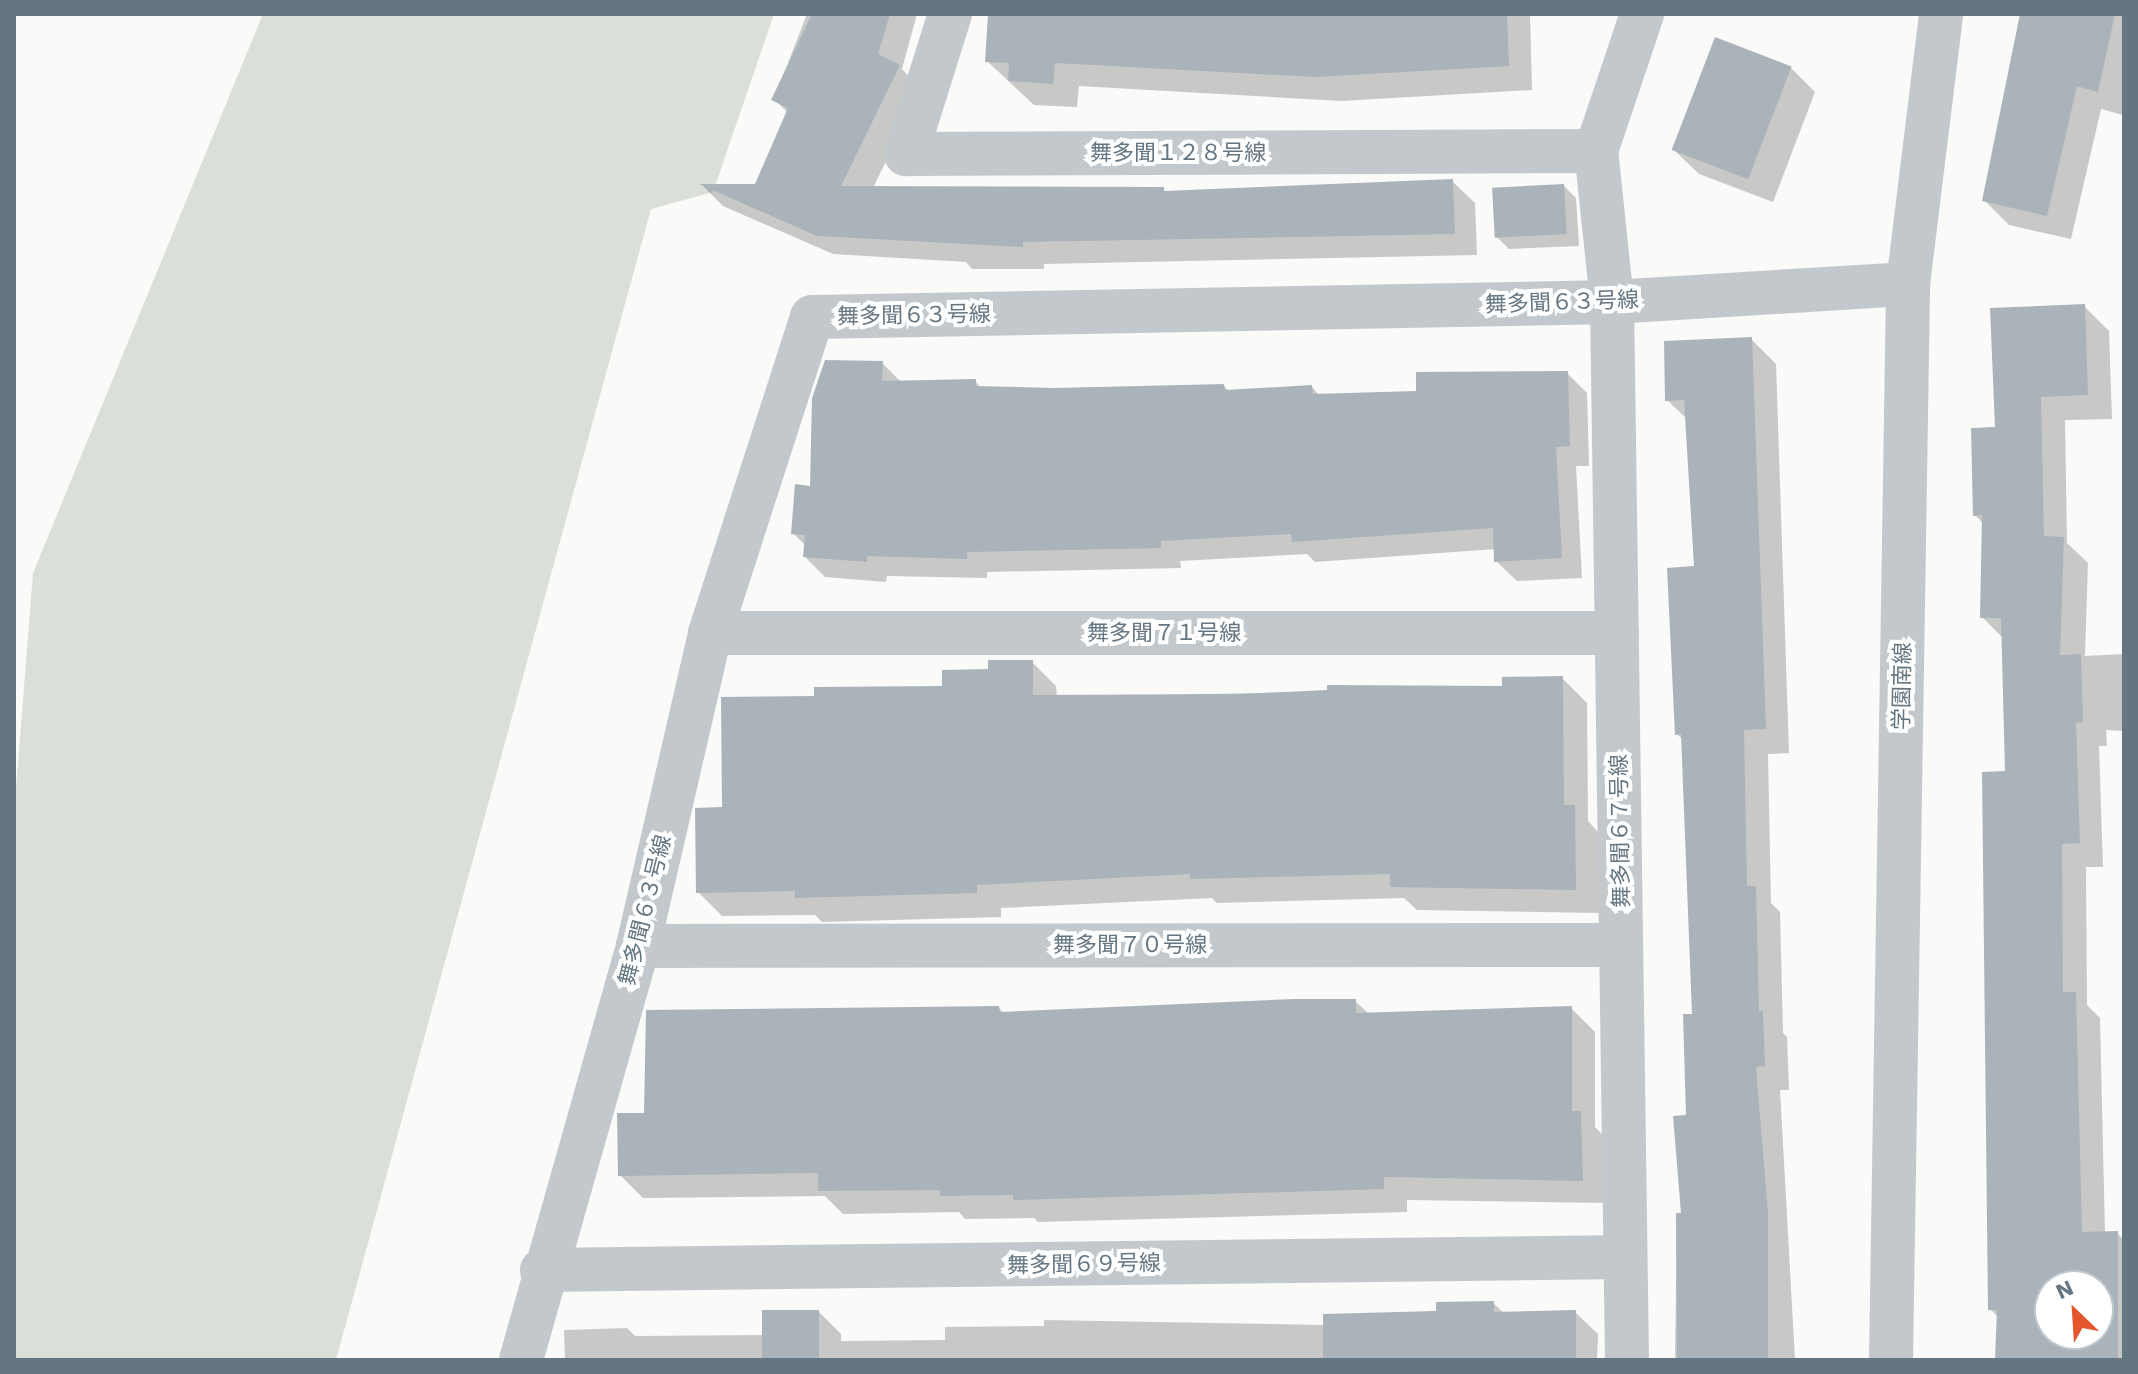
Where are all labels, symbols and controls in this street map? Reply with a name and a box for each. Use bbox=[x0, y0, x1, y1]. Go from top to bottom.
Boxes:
street label: 舞多聞１２８号線 bbox=[1090, 140, 1266, 166]
street label: 舞多聞６３号線 bbox=[1485, 286, 1639, 318]
street label: 舞多聞６３号線 bbox=[837, 300, 991, 330]
street label: 舞多聞７１号線 bbox=[1087, 620, 1241, 646]
street label: 学園南線 bbox=[1888, 642, 1916, 730]
street label: 舞多聞６７号線 bbox=[1605, 754, 1635, 908]
street label: 舞多聞６３号線 bbox=[614, 832, 676, 988]
street label: 舞多聞７０号線 bbox=[1053, 932, 1207, 958]
street label: 舞多聞６９号線 bbox=[1007, 1249, 1161, 1279]
north arrow bbox=[2034, 1270, 2114, 1350]
text: N bbox=[2052, 1275, 2077, 1304]

